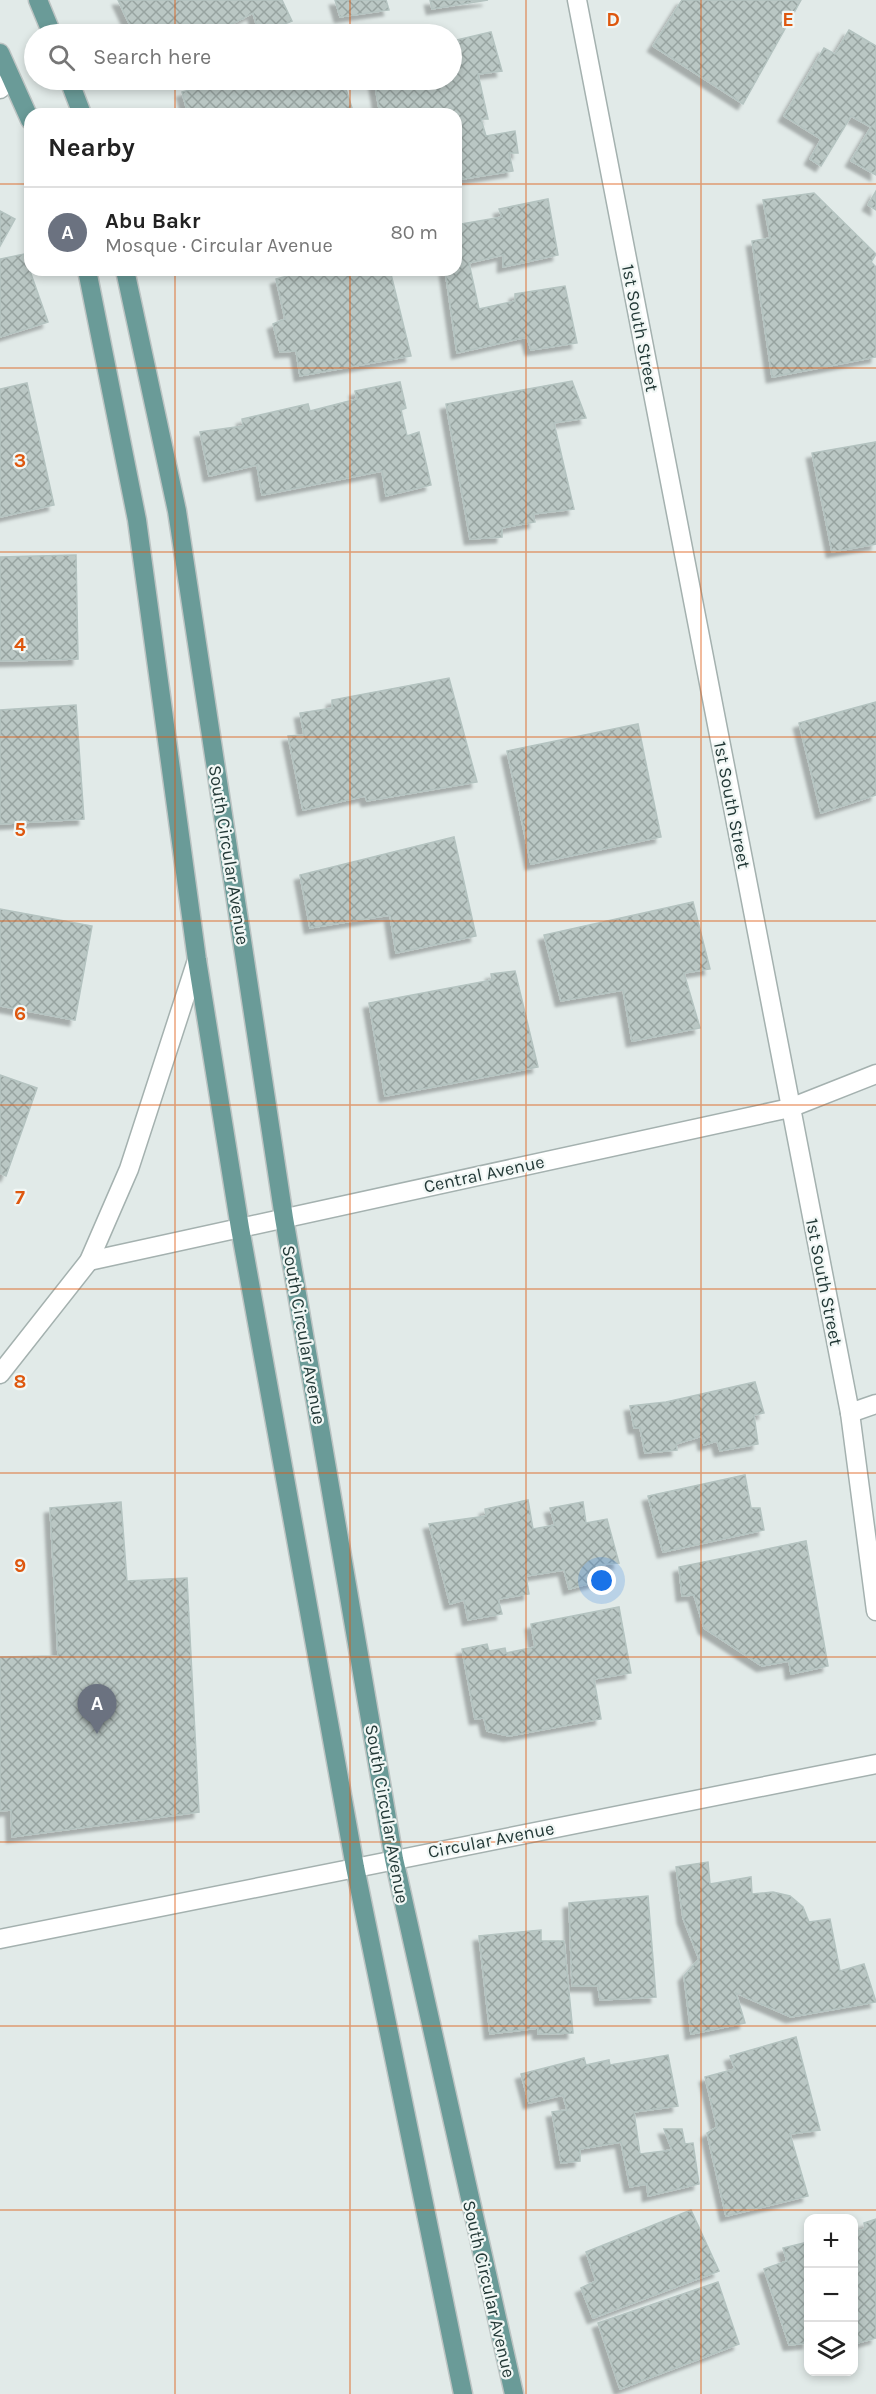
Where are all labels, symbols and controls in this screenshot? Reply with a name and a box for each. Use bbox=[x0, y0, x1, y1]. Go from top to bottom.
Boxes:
text: D bbox=[606, 8, 620, 31]
text: E bbox=[782, 8, 794, 31]
search box bbox=[24, 24, 462, 90]
icon: search bbox=[45, 41, 78, 74]
text: Search here bbox=[93, 44, 211, 70]
text: Nearby bbox=[48, 132, 135, 163]
text: Abu Bakr bbox=[105, 208, 200, 234]
text: A bbox=[61, 221, 74, 244]
text: 80 m bbox=[390, 221, 438, 244]
text: Mosque · Circular Avenue bbox=[105, 234, 333, 257]
street label: 1st South Street bbox=[617, 262, 663, 394]
text: 3 bbox=[14, 449, 26, 472]
text: 4 bbox=[14, 633, 26, 656]
street label: 1st South Street bbox=[709, 739, 755, 871]
street label: South Circular Avenue bbox=[204, 764, 254, 946]
text: 5 bbox=[14, 818, 26, 841]
text: 6 bbox=[14, 1002, 26, 1025]
street label: Central Avenue bbox=[422, 1150, 546, 1198]
text: 7 bbox=[15, 1186, 25, 1209]
street label: 1st South Street bbox=[801, 1216, 847, 1348]
street label: South Circular Avenue bbox=[277, 1244, 331, 1426]
text: 8 bbox=[14, 1370, 26, 1393]
text: 9 bbox=[14, 1554, 26, 1577]
your location bbox=[587, 1566, 616, 1595]
pin: A bbox=[78, 1684, 116, 1734]
street label: South Circular Avenue bbox=[360, 1723, 414, 1905]
street label: Circular Avenue bbox=[426, 1817, 556, 1863]
street label: South Circular Avenue bbox=[458, 2198, 520, 2380]
map controls bbox=[804, 2214, 858, 2376]
button: + bbox=[804, 2214, 858, 2268]
button: − bbox=[804, 2268, 858, 2322]
button: layers bbox=[804, 2322, 858, 2376]

